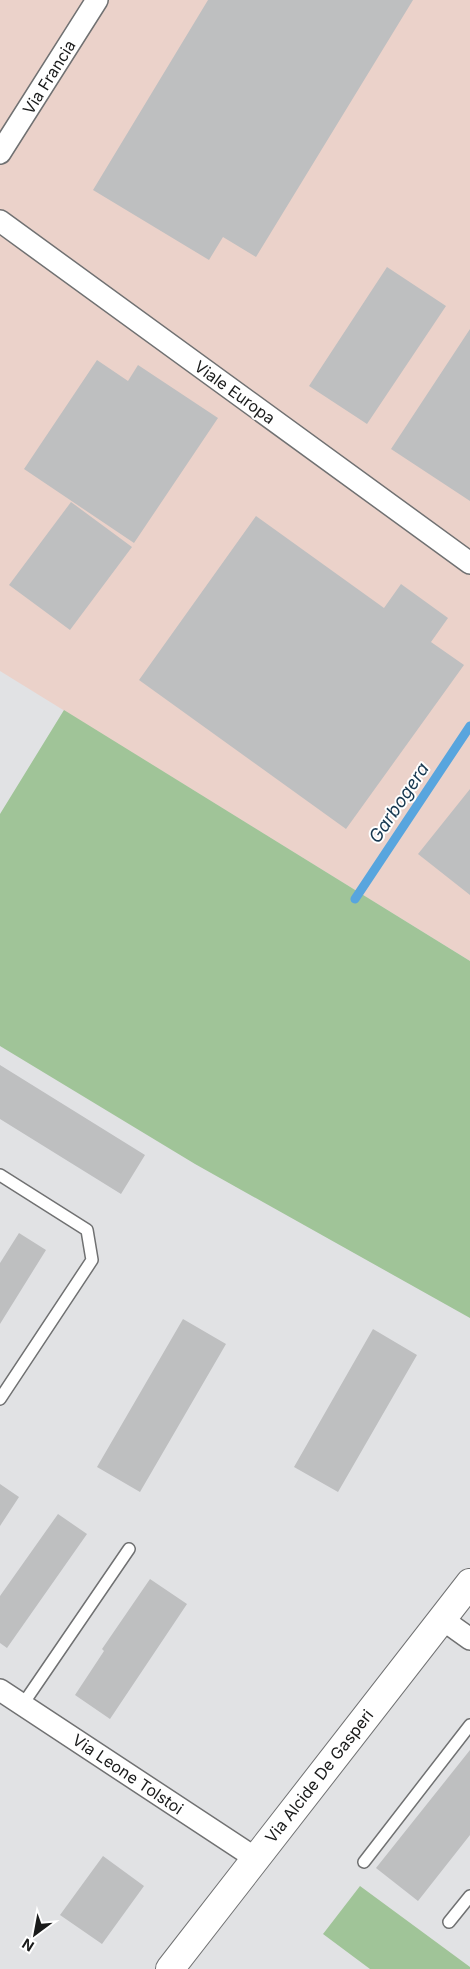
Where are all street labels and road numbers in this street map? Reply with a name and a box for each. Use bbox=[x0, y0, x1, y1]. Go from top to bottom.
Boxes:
street label: Via Francia bbox=[18, 36, 80, 118]
street label: Viale Europa bbox=[191, 356, 279, 428]
street label: Via Alcide De Gasperi bbox=[261, 1705, 377, 1847]
street label: Via Leone Tolstoi bbox=[69, 1730, 187, 1818]

